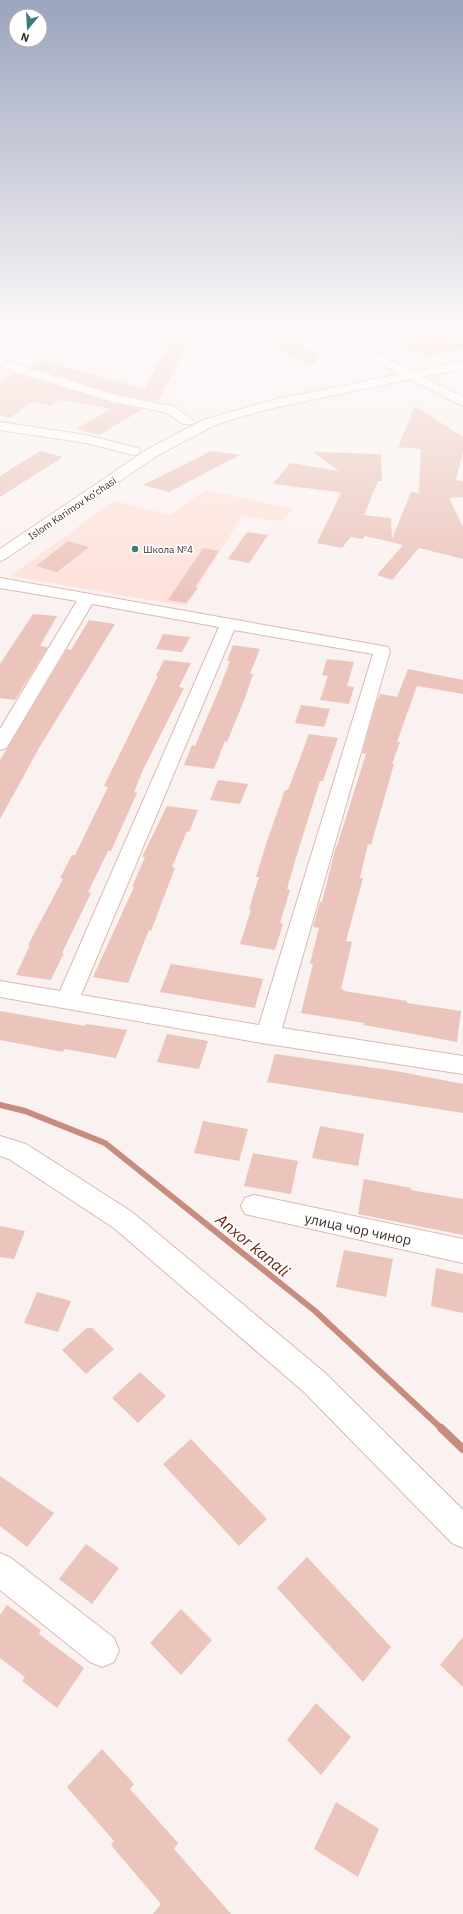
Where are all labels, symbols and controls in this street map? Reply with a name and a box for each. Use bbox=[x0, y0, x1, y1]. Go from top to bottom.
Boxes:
north arrow bbox=[8, 8, 48, 48]
text: N bbox=[19, 30, 31, 45]
street label: Islom Karimov ko‘chasi bbox=[26, 474, 119, 543]
place label: Школа №4 bbox=[143, 543, 193, 556]
marker: Школа №4 bbox=[130, 544, 140, 554]
water label: Anxor kanali bbox=[211, 1209, 295, 1281]
street label: улица чор чинор bbox=[303, 1209, 413, 1249]

